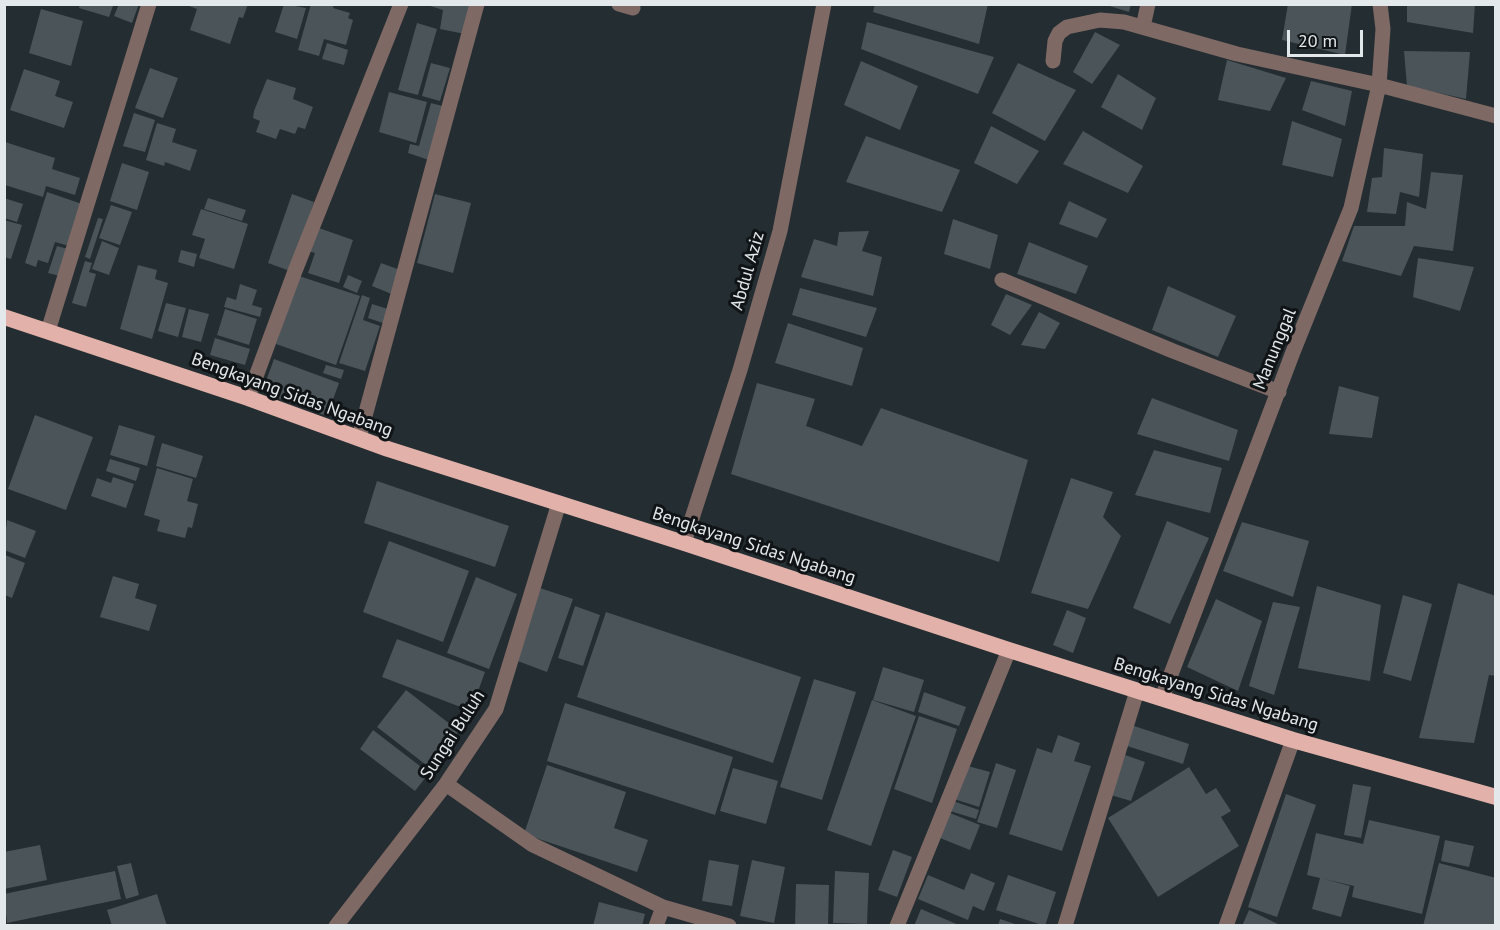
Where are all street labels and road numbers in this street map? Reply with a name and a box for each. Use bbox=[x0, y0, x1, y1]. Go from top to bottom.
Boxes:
street label: Abdul Aziz bbox=[726, 229, 770, 313]
street label: Manunggal bbox=[1249, 305, 1301, 393]
street label: Bengkayang Sidas Ngabang bbox=[188, 348, 396, 442]
street label: Bengkayang Sidas Ngabang bbox=[650, 503, 858, 589]
street label: Bengkayang Sidas Ngabang bbox=[1111, 654, 1321, 736]
street label: Sungai Buluh bbox=[416, 686, 490, 784]

